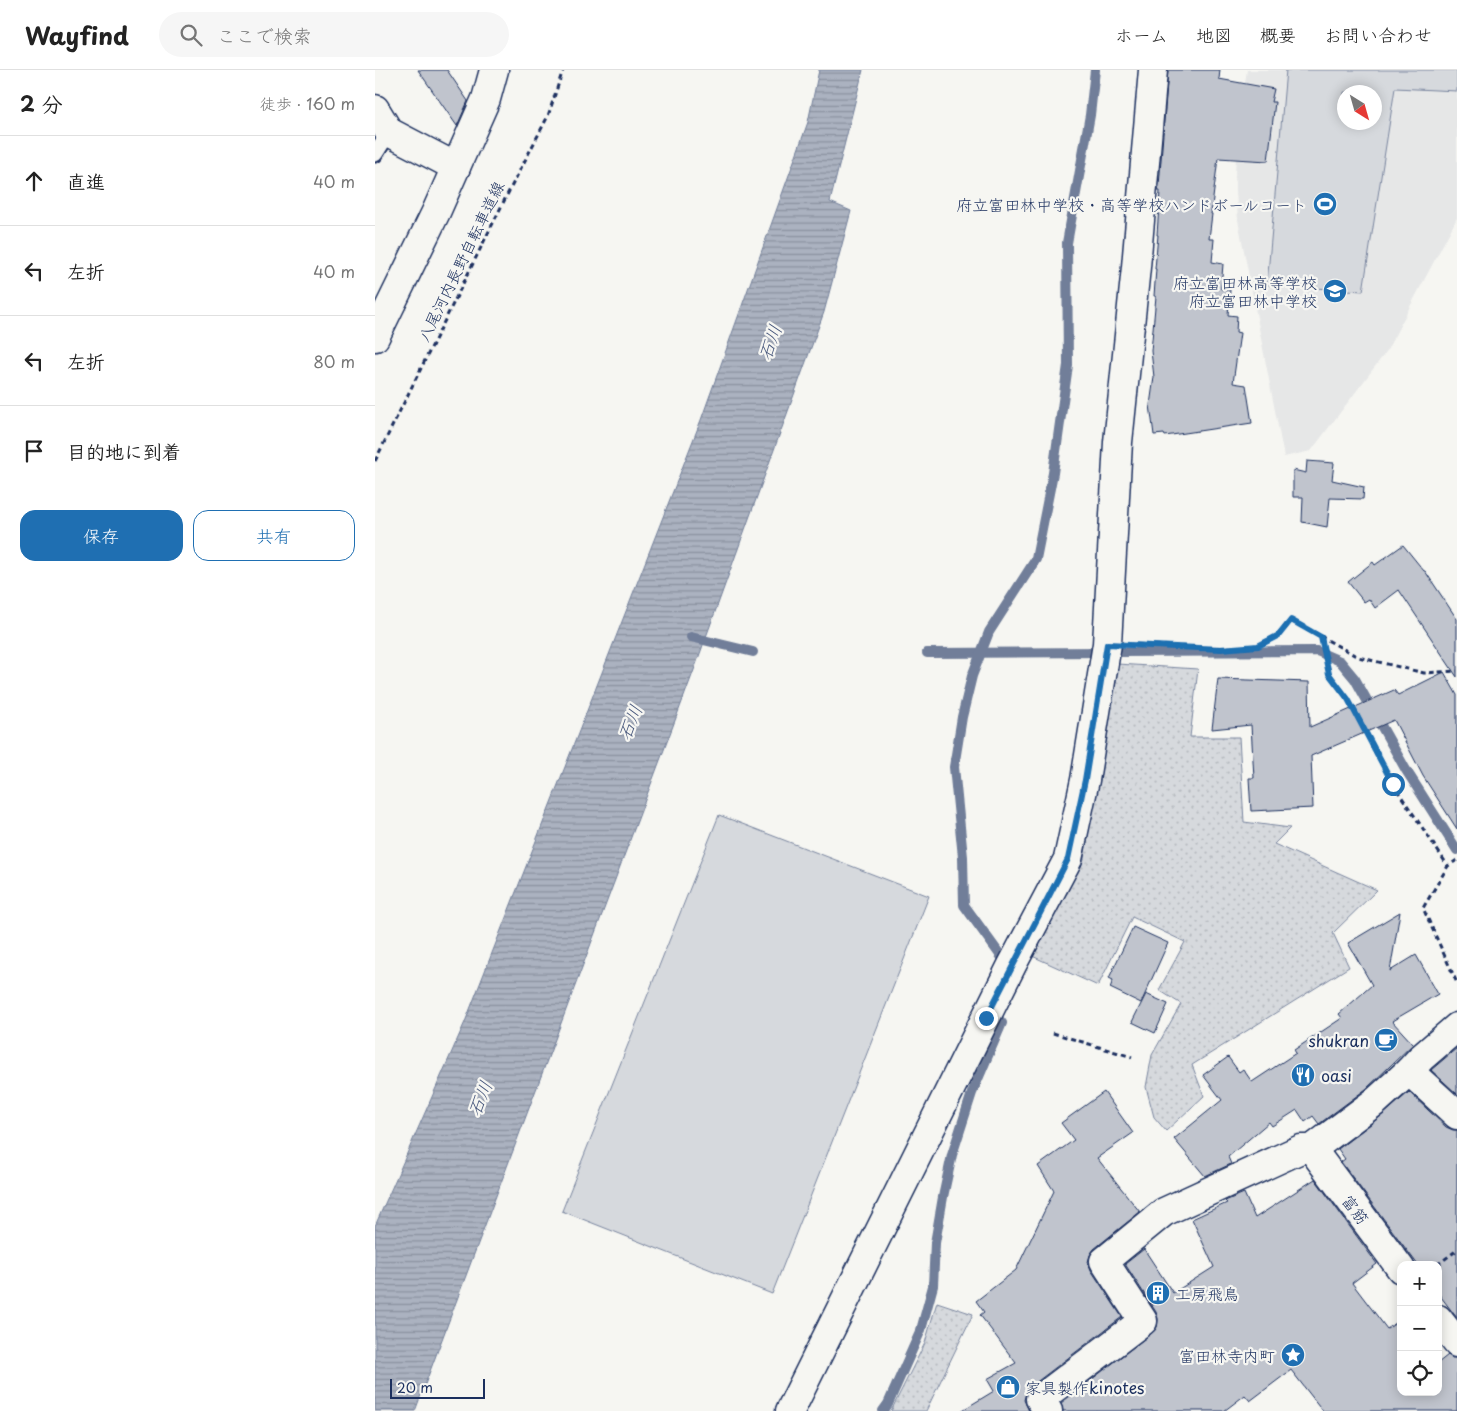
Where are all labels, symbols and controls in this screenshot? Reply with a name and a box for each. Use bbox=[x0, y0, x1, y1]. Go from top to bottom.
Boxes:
search box bbox=[159, 12, 509, 57]
text: Wayfind bbox=[25, 17, 129, 53]
icon: search bbox=[177, 21, 205, 49]
text: ここで検索 bbox=[217, 21, 312, 49]
text: ホーム bbox=[1115, 21, 1168, 48]
text: 地図 bbox=[1196, 21, 1232, 48]
text: 概要 bbox=[1260, 21, 1296, 48]
text: お問い合わせ bbox=[1324, 21, 1432, 48]
north arrow bbox=[1337, 85, 1382, 130]
text: 2 分 bbox=[20, 87, 62, 119]
text: 徒歩 · 160 m bbox=[260, 91, 355, 115]
icon: ahead bbox=[20, 167, 48, 195]
text: 直進 bbox=[67, 167, 105, 195]
text: 40 m bbox=[313, 169, 355, 193]
street label: 八尾河内長野自転車道線 bbox=[411, 177, 509, 345]
sports icon: 府立富田林中学校・高等学校ハンドボールコート bbox=[1312, 191, 1338, 217]
place label: 府立富田林中学校・高等学校ハンドボールコート bbox=[956, 192, 1307, 216]
icon: left bbox=[20, 257, 48, 285]
text: 左折 bbox=[67, 257, 105, 285]
text: 40 m bbox=[313, 259, 355, 283]
place label: 府立富田林高等学校 府立富田林中学校 bbox=[1173, 270, 1317, 312]
school or university icon: 府立富田林高等学校 府立富田林中学校 bbox=[1322, 278, 1348, 304]
water label: 石川 bbox=[750, 320, 788, 364]
icon: left bbox=[20, 347, 48, 375]
text: 左折 bbox=[67, 347, 105, 375]
text: 80 m bbox=[313, 349, 355, 373]
icon: arrive bbox=[20, 437, 48, 465]
text: 目的地に到着 bbox=[67, 437, 181, 465]
button: 保存 bbox=[20, 510, 183, 561]
button: 共有 bbox=[193, 510, 355, 561]
water label: 石川 bbox=[610, 700, 648, 744]
route start bbox=[1382, 773, 1405, 796]
route end bbox=[975, 1007, 998, 1030]
cafe icon: shukran bbox=[1373, 1027, 1399, 1053]
place label: shukran bbox=[1308, 1028, 1369, 1052]
restaurant icon: oasi bbox=[1290, 1062, 1316, 1088]
place label: oasi bbox=[1321, 1063, 1352, 1087]
water label: 石川 bbox=[460, 1076, 498, 1120]
street label: 富筋 bbox=[1337, 1189, 1375, 1229]
map controls bbox=[1397, 1261, 1442, 1396]
button: + bbox=[1397, 1261, 1442, 1306]
building icon: 工房飛鳥 bbox=[1145, 1280, 1171, 1306]
place label: 工房飛鳥 bbox=[1175, 1281, 1239, 1305]
button: − bbox=[1397, 1306, 1442, 1351]
place icon: 富田林寺内町 bbox=[1280, 1342, 1306, 1368]
place label: 富田林寺内町 bbox=[1179, 1343, 1275, 1367]
button: locate bbox=[1397, 1351, 1442, 1396]
shop icon: 家具製作kinotes bbox=[995, 1374, 1021, 1400]
place label: 家具製作kinotes bbox=[1025, 1375, 1145, 1399]
scale bar bbox=[390, 1376, 485, 1399]
text: 20 m bbox=[397, 1377, 433, 1398]

